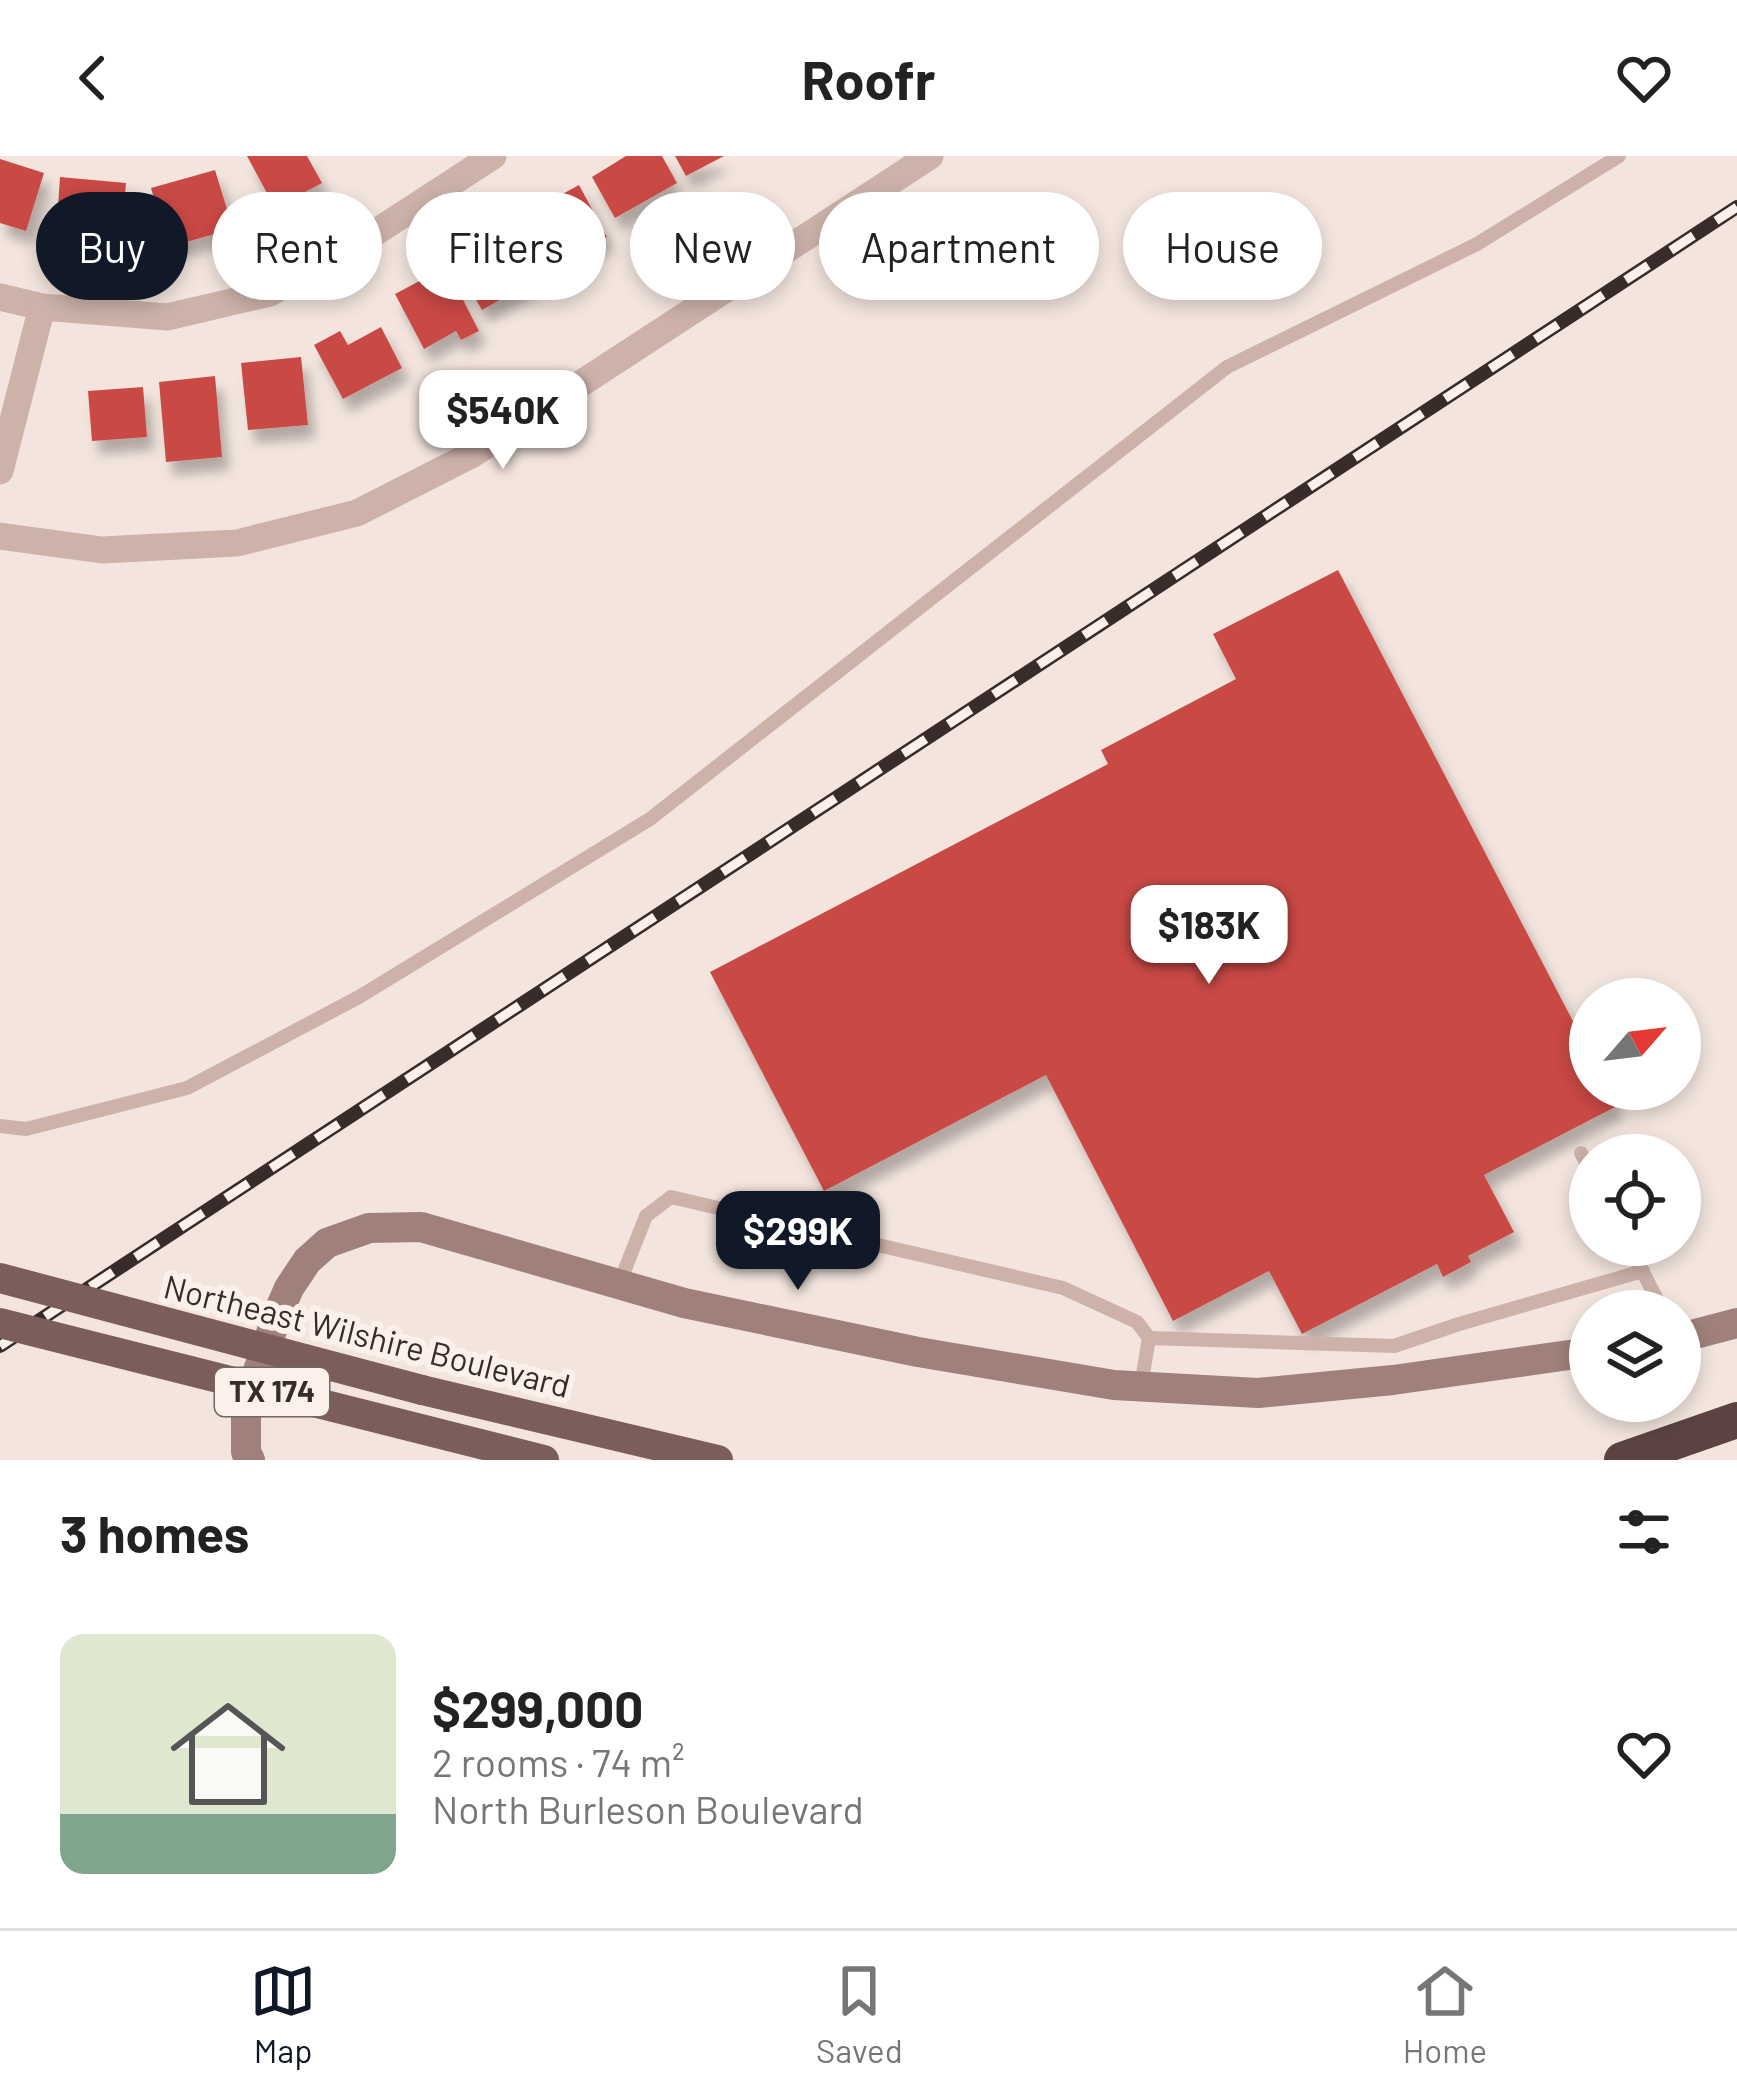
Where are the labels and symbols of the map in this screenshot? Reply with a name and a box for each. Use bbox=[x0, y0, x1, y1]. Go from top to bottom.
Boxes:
pin: $540K bbox=[419, 370, 587, 472]
pin: $183K bbox=[1125, 885, 1293, 987]
north arrow bbox=[1569, 978, 1701, 1110]
pin: $299K bbox=[714, 1191, 882, 1293]
street label: Northeast Wilshire Boulevard bbox=[160, 1265, 575, 1405]
road number: TX 174 bbox=[215, 1368, 329, 1416]

